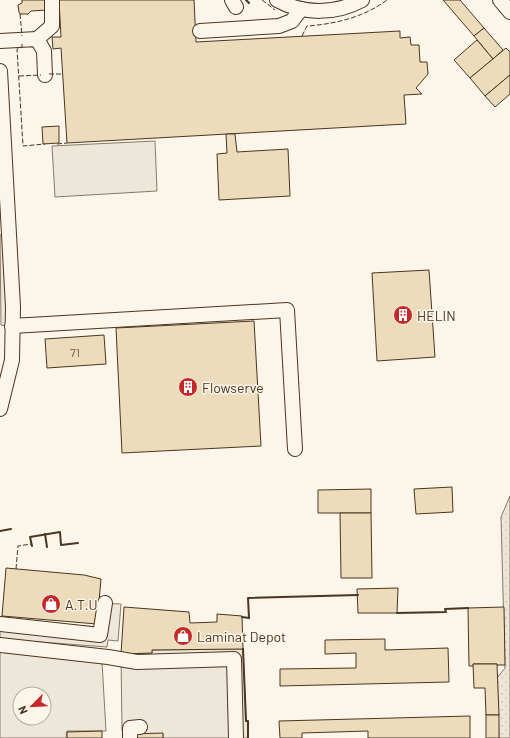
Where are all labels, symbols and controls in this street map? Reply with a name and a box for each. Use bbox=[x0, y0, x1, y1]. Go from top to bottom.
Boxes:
building icon: HELIN bbox=[392, 304, 414, 326]
place label: HELIN bbox=[417, 307, 456, 324]
house number: 71 bbox=[70, 345, 80, 359]
building icon: Flowserve bbox=[177, 376, 199, 398]
place label: Flowserve bbox=[202, 379, 264, 396]
shop icon: A.T.U bbox=[40, 593, 62, 615]
place label: A.T.U bbox=[65, 596, 97, 613]
shop icon: Laminat Depot bbox=[172, 625, 194, 647]
place label: Laminat Depot bbox=[197, 628, 286, 645]
north arrow bbox=[12, 686, 52, 726]
text: N bbox=[15, 704, 30, 716]

